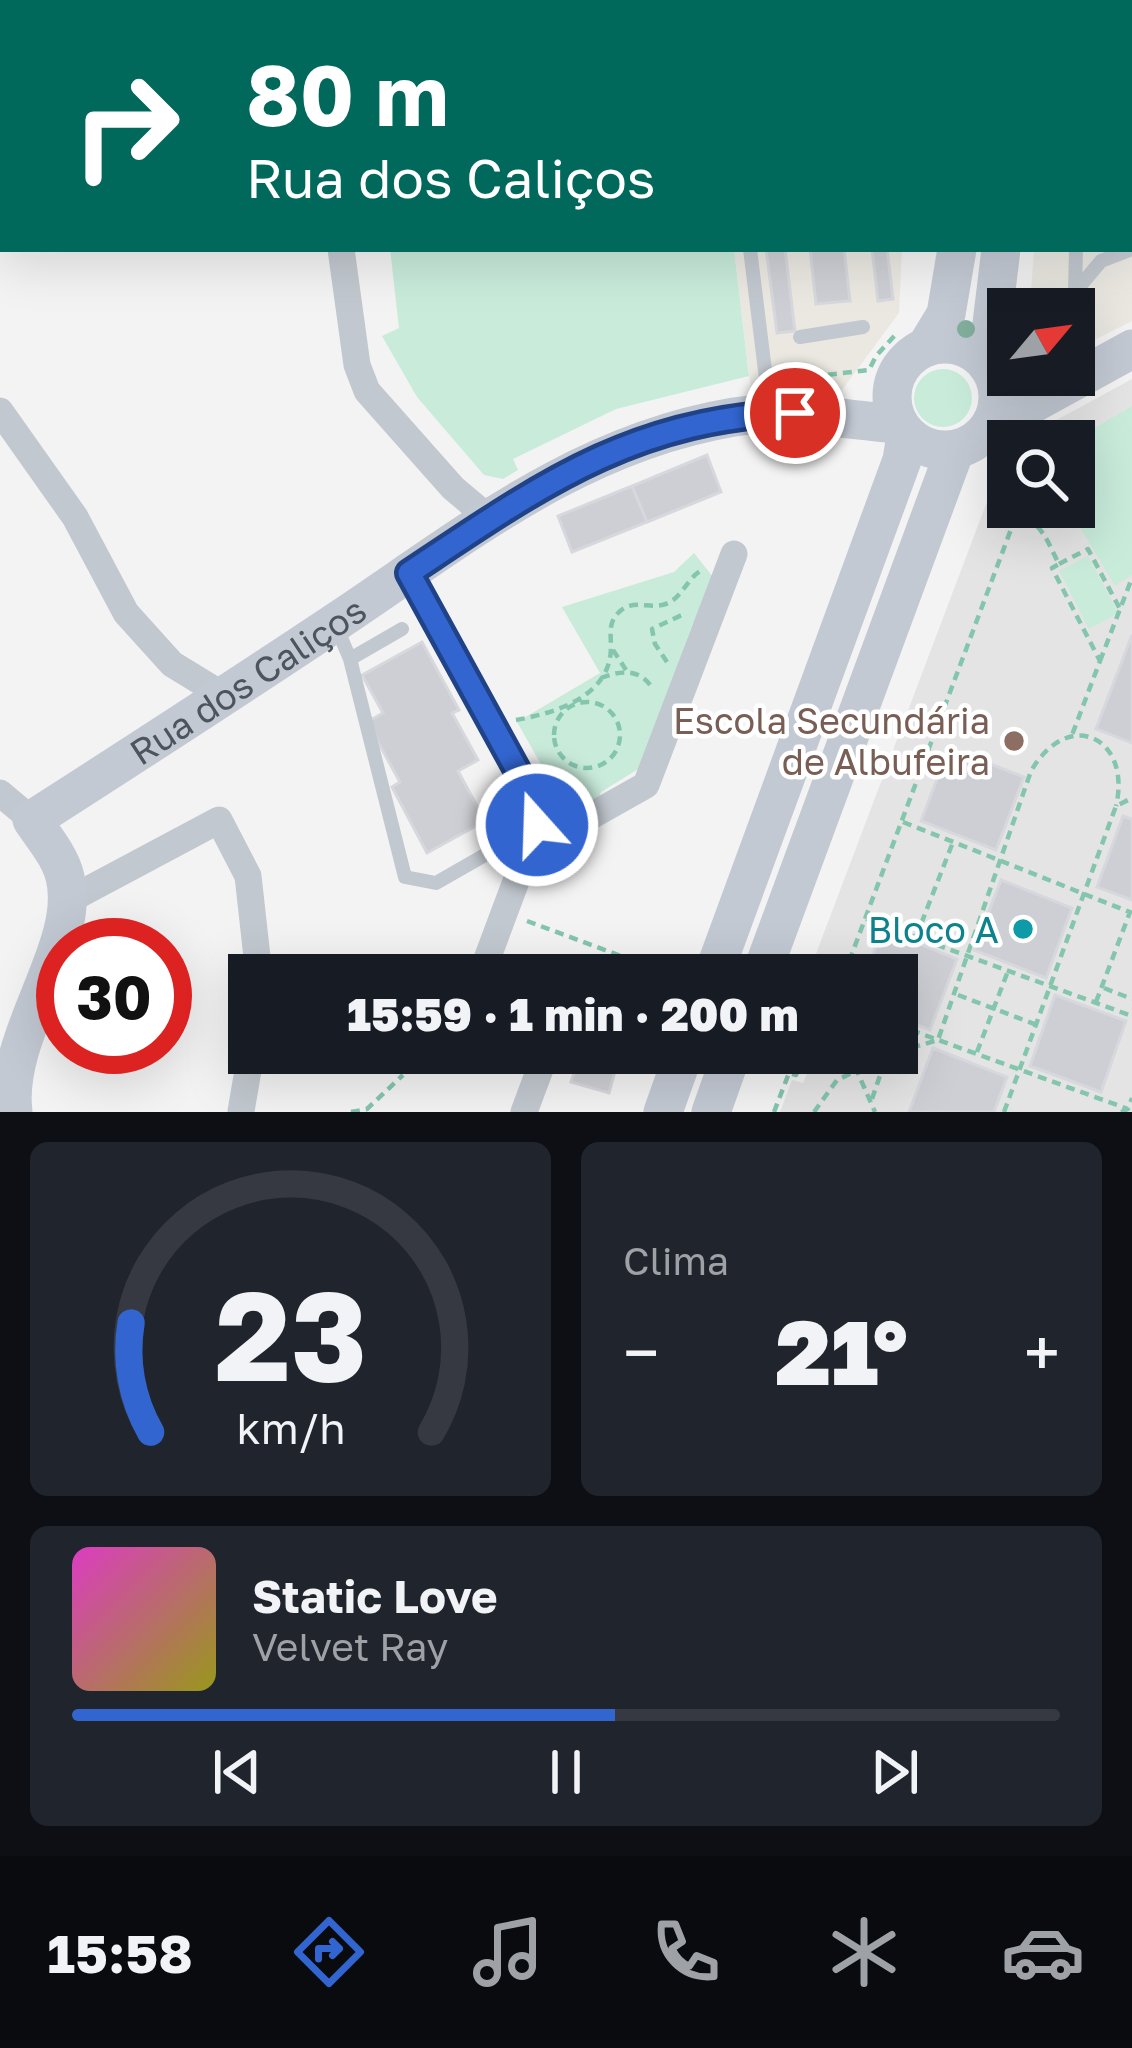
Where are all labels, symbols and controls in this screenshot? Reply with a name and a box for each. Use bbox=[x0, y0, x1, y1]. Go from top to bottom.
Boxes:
text: 80 m bbox=[246, 44, 449, 144]
icon: right bbox=[48, 48, 204, 204]
text: Rua dos Caliços bbox=[246, 145, 655, 210]
north arrow bbox=[987, 288, 1095, 396]
map controls bbox=[987, 288, 1095, 528]
pin bbox=[744, 362, 846, 464]
icon: arrive bbox=[762, 380, 828, 446]
button: search bbox=[987, 420, 1095, 528]
street label: Rua dos Caliços bbox=[122, 587, 373, 773]
place label: Escola Secundária de Albufeira bbox=[673, 699, 990, 783]
marker: Escola Secundária de Albufeira bbox=[1001, 728, 1027, 754]
position arrow bbox=[474, 762, 600, 888]
place label: Bloco A bbox=[868, 908, 999, 951]
marker: Bloco A bbox=[1010, 916, 1036, 942]
speed limit sign: 30 bbox=[36, 918, 192, 1074]
text: 15:59 · 1 min · 200 m bbox=[347, 987, 799, 1041]
text: Clima bbox=[623, 1237, 729, 1284]
text: 23 bbox=[214, 1259, 367, 1408]
text: 21° bbox=[775, 1297, 908, 1405]
text: − bbox=[623, 1312, 659, 1392]
text: + bbox=[1024, 1312, 1060, 1392]
text: km/h bbox=[236, 1402, 345, 1453]
text: Static Love bbox=[252, 1569, 498, 1623]
text: Velvet Ray bbox=[252, 1623, 448, 1670]
icon: previous bbox=[204, 1739, 270, 1805]
icon: pause bbox=[533, 1739, 599, 1805]
icon: next bbox=[862, 1739, 928, 1805]
icon: directions bbox=[287, 1910, 371, 1994]
icon: music bbox=[466, 1910, 550, 1994]
icon: phone bbox=[644, 1910, 728, 1994]
icon: climate bbox=[822, 1910, 906, 1994]
icon: car bbox=[1001, 1910, 1085, 1994]
text: 15:58 bbox=[47, 1920, 193, 1985]

